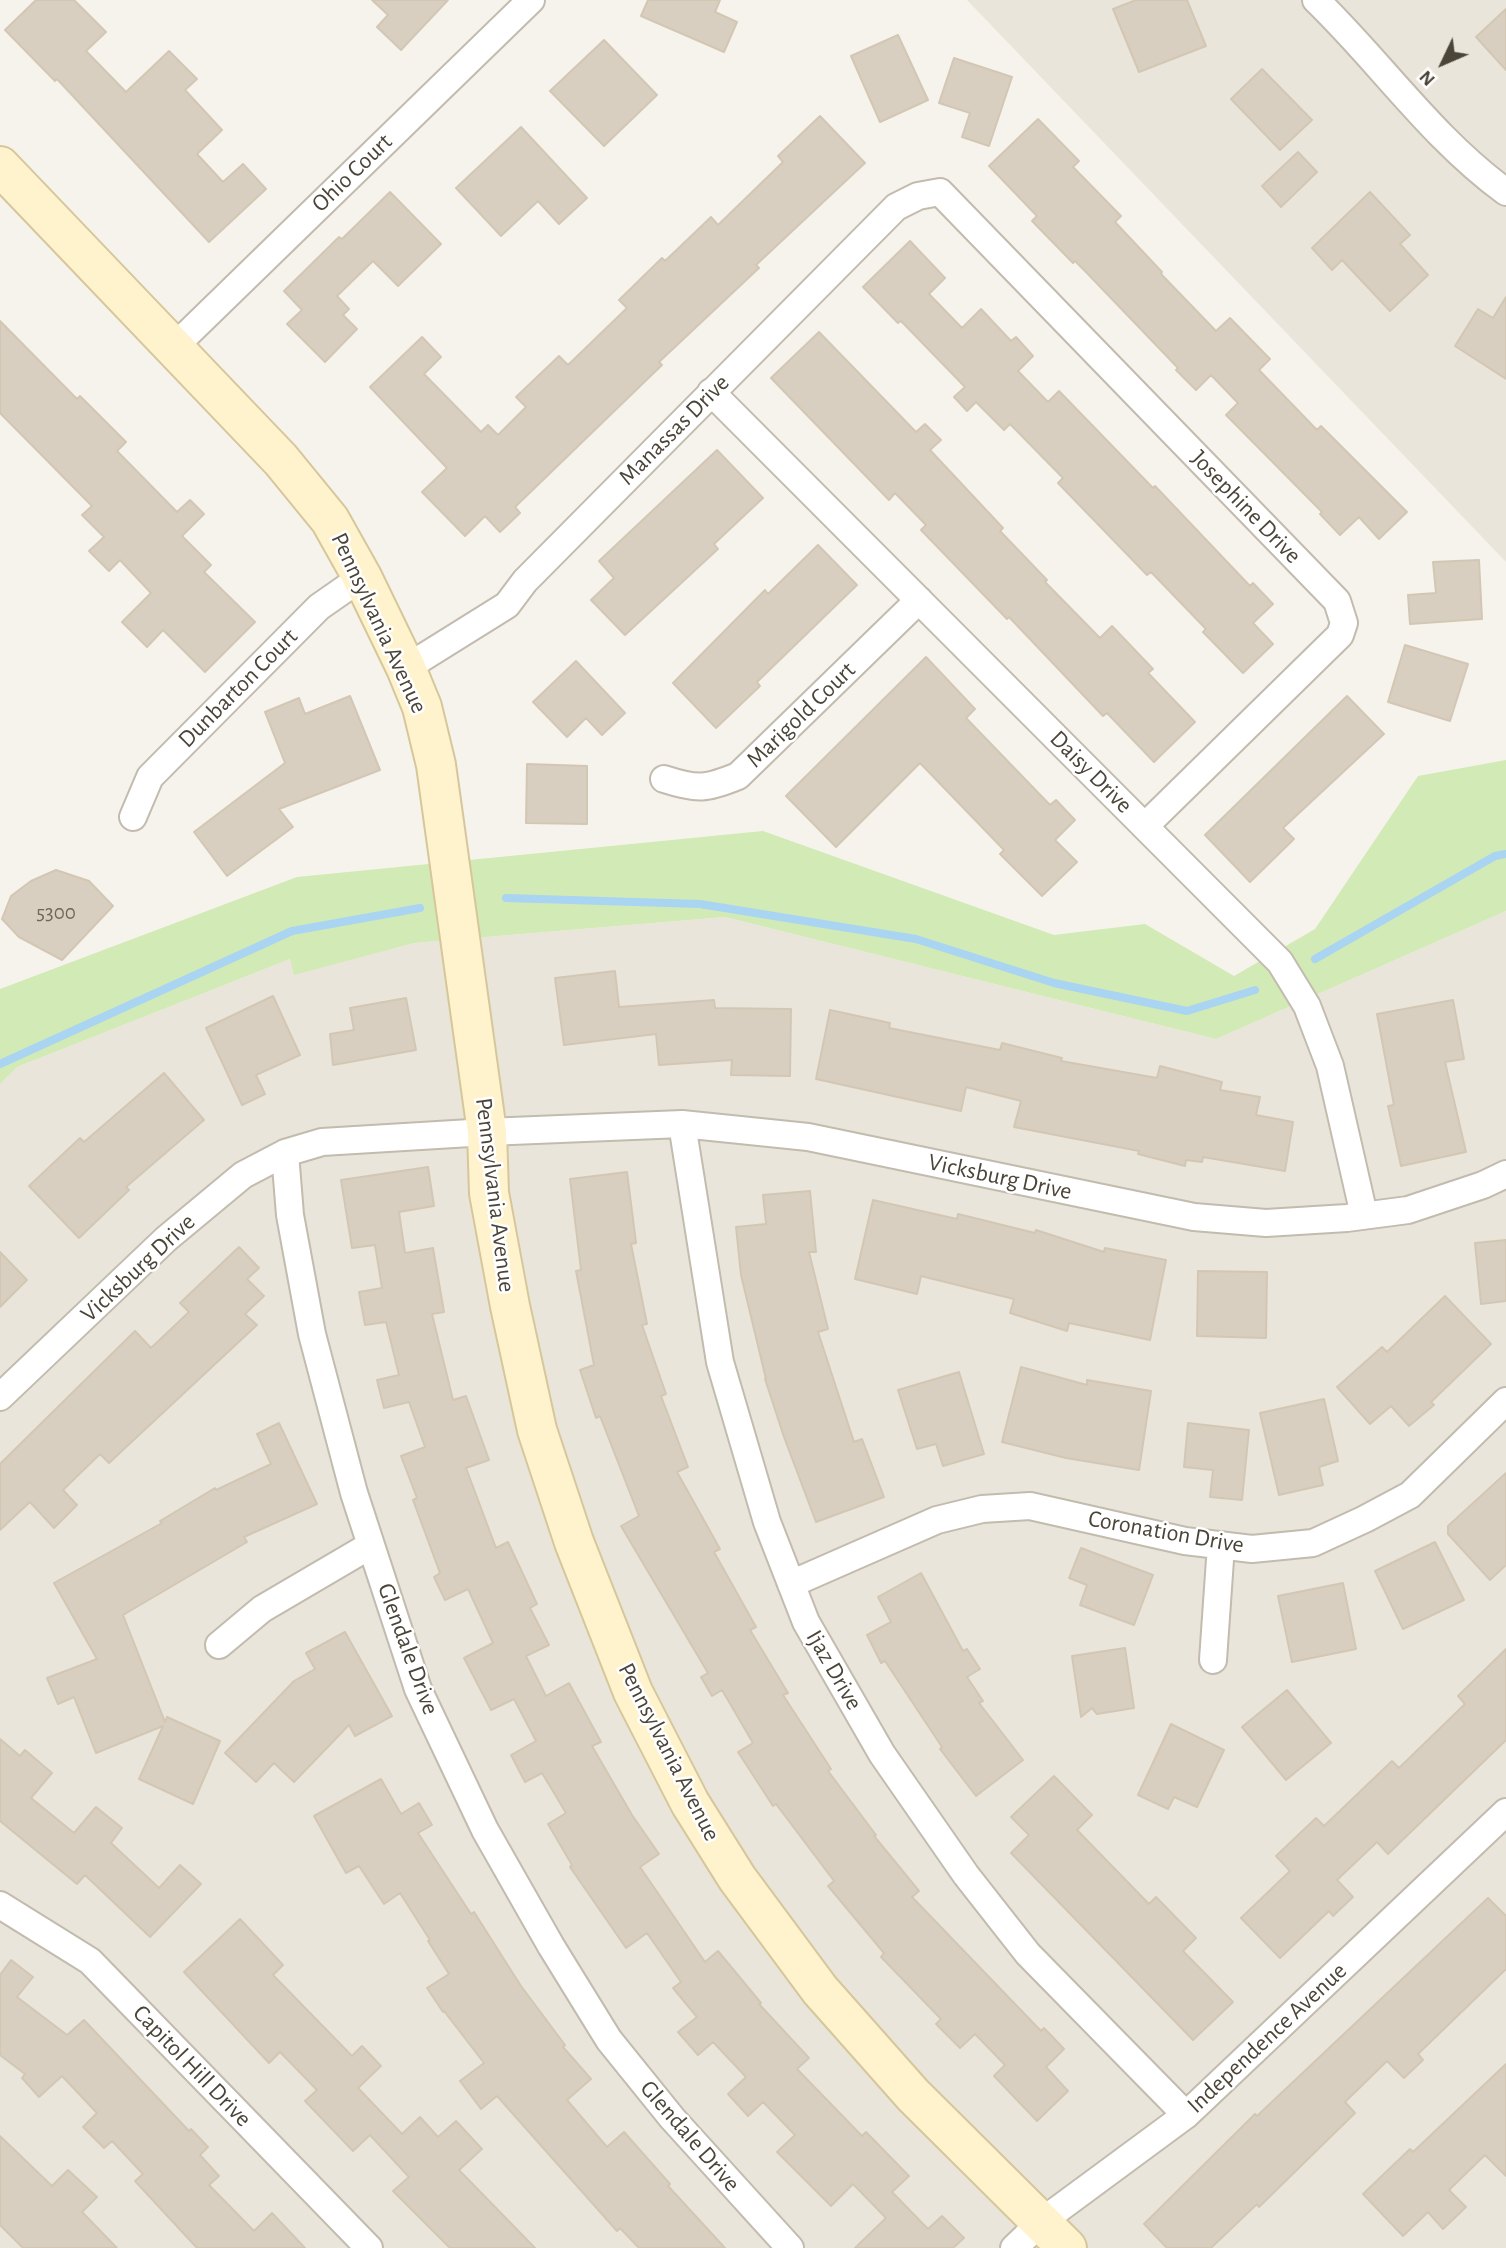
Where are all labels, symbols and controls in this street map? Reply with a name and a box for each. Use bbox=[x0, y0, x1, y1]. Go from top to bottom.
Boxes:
north arrow bbox=[1408, 28, 1478, 98]
text: N bbox=[1416, 67, 1439, 89]
street label: Ohio Court bbox=[306, 128, 398, 218]
street label: Manassas Drive bbox=[613, 369, 735, 491]
street label: Josephine Drive bbox=[1185, 444, 1307, 570]
street label: Pennsylvania Avenue bbox=[325, 528, 433, 718]
street label: Dunbarton Court bbox=[172, 622, 304, 754]
street label: Marigold Court bbox=[741, 656, 861, 774]
street label: Daisy Drive bbox=[1044, 725, 1138, 819]
house number: 5300 bbox=[36, 900, 76, 926]
street label: Pennsylvania Avenue bbox=[469, 1096, 521, 1294]
street label: Vicksburg Drive bbox=[926, 1148, 1074, 1206]
street label: Vicksburg Drive bbox=[75, 1208, 201, 1328]
street label: Coronation Drive bbox=[1086, 1504, 1246, 1560]
street label: Glendale Drive bbox=[371, 1579, 445, 1719]
street label: Ijaz Drive bbox=[800, 1625, 868, 1715]
street label: Pennsylvania Avenue bbox=[612, 1658, 726, 1846]
street label: Independence Avenue bbox=[1181, 1957, 1353, 2119]
street label: Capitol Hill Drive bbox=[127, 1999, 257, 2133]
street label: Glendale Drive bbox=[634, 2075, 746, 2197]

